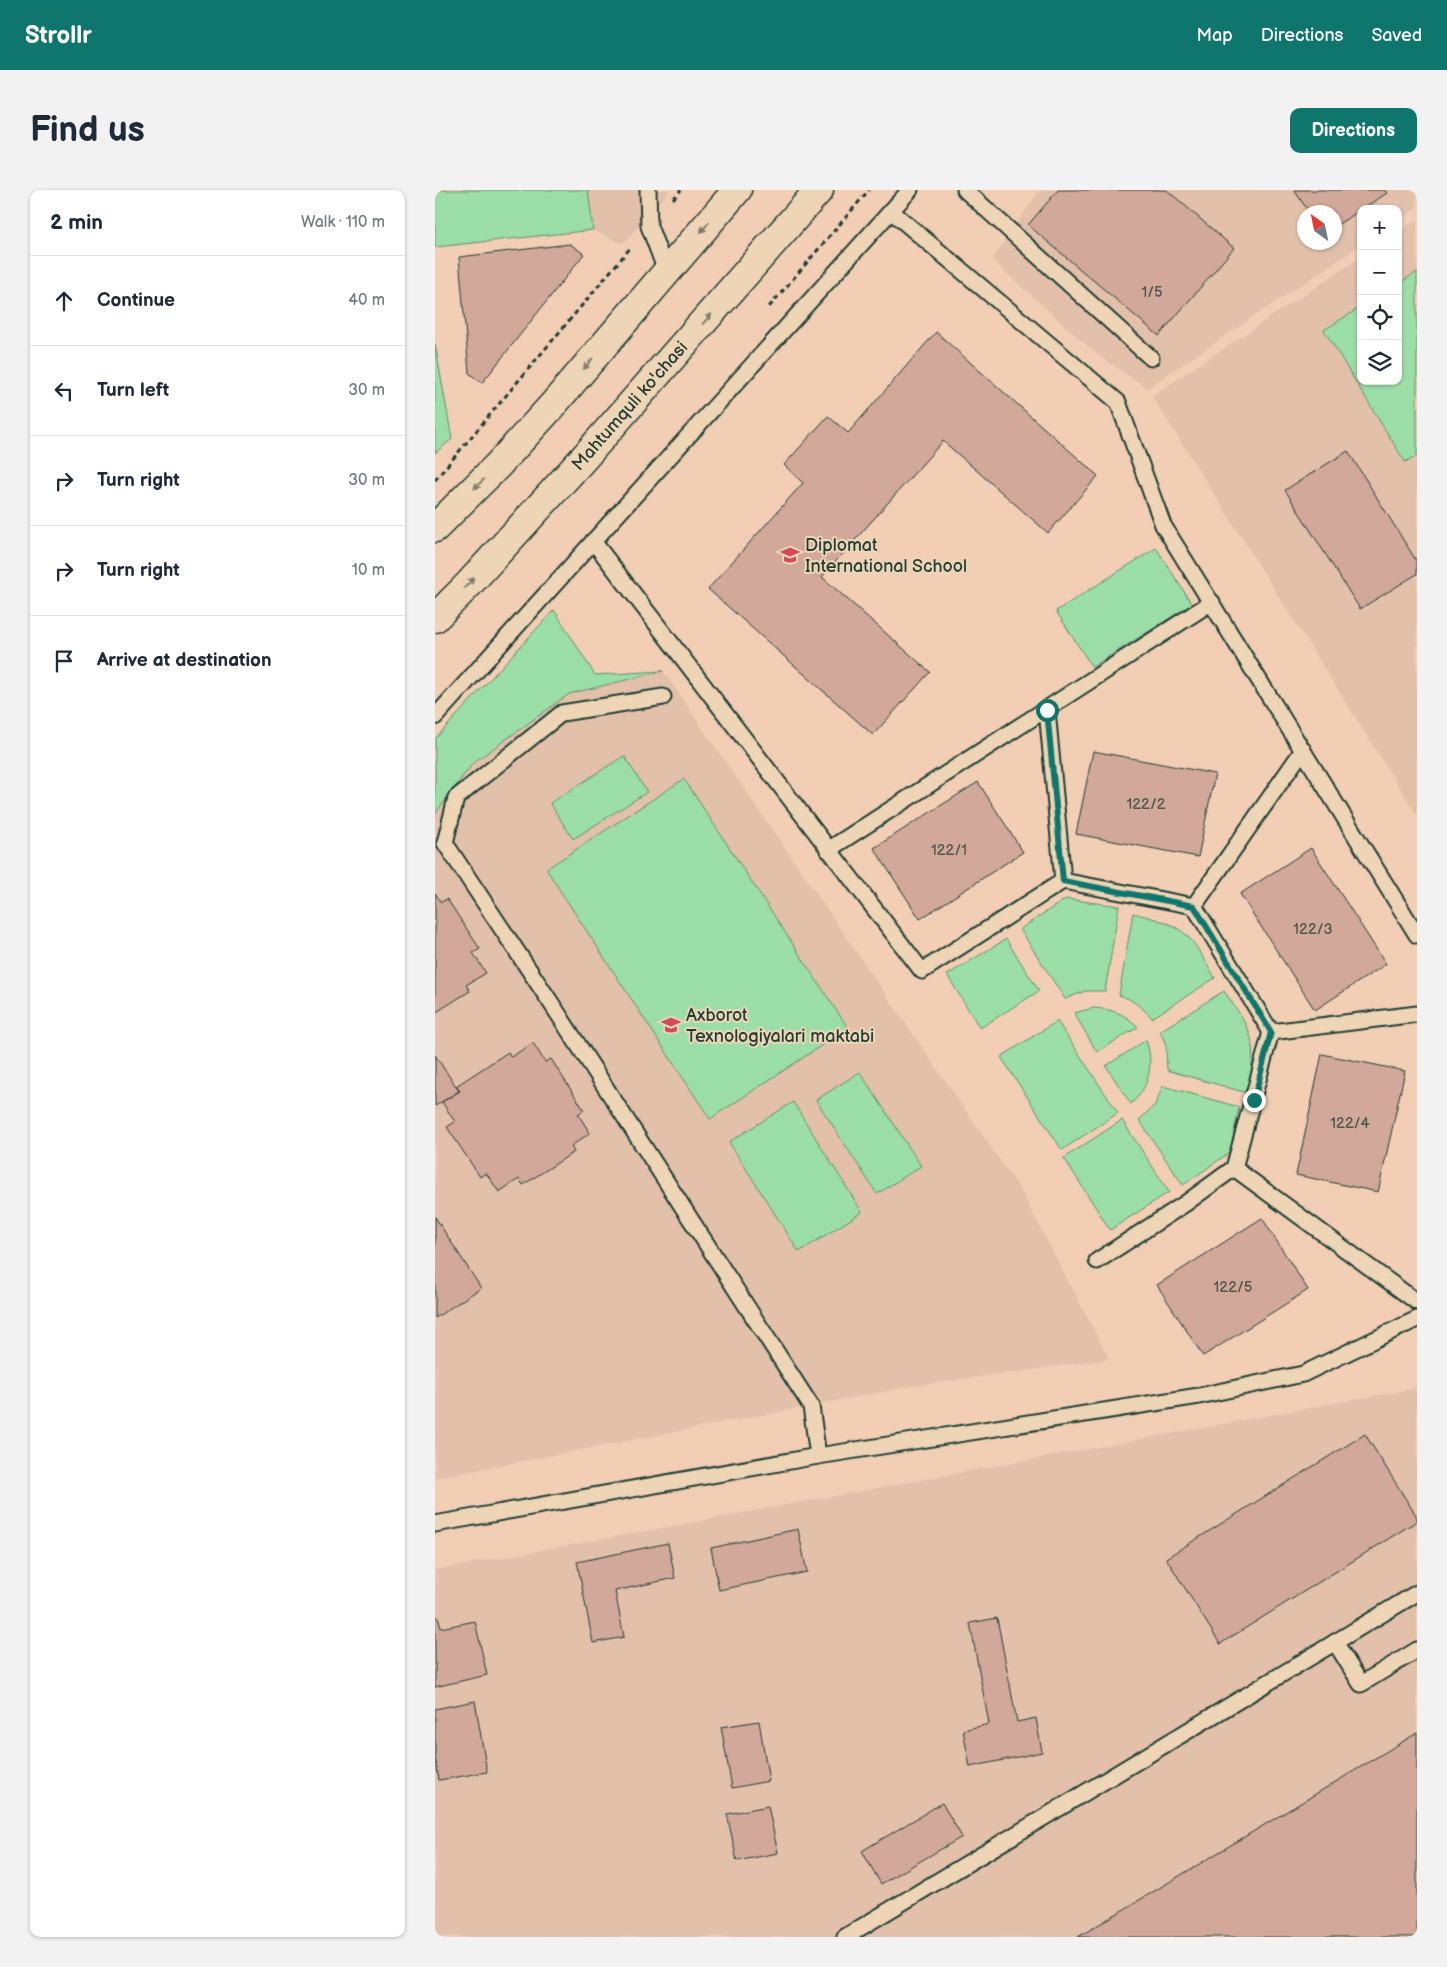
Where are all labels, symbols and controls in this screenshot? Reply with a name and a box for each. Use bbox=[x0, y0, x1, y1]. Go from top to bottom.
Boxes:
text: Strollr bbox=[25, 21, 92, 50]
text: Map bbox=[1197, 25, 1233, 46]
text: Directions bbox=[1261, 25, 1343, 46]
text: Saved bbox=[1371, 25, 1422, 46]
button: Directions bbox=[1290, 108, 1417, 153]
text: Find us bbox=[30, 109, 145, 152]
north arrow bbox=[1297, 205, 1342, 250]
map controls bbox=[1357, 205, 1402, 385]
button: + bbox=[1357, 205, 1402, 250]
text: 2 min bbox=[50, 210, 103, 235]
text: Walk · 110 m bbox=[301, 213, 385, 232]
one-way arrow bbox=[699, 220, 711, 232]
button: − bbox=[1357, 250, 1402, 295]
house number: 1/5 bbox=[1141, 283, 1163, 302]
icon: ahead bbox=[50, 287, 78, 315]
text: Continue bbox=[97, 289, 175, 312]
text: 40 m bbox=[348, 291, 385, 310]
button: locate bbox=[1357, 295, 1402, 340]
one-way arrow bbox=[701, 313, 712, 326]
street label: Mahtumquli ko'chasi bbox=[567, 337, 692, 475]
button: layers bbox=[1357, 340, 1402, 385]
one-way arrow bbox=[582, 357, 593, 370]
icon: left bbox=[50, 377, 78, 405]
text: Turn left bbox=[97, 379, 169, 402]
text: 30 m bbox=[348, 381, 385, 400]
icon: right bbox=[50, 467, 78, 495]
text: Turn right bbox=[97, 469, 180, 492]
text: 30 m bbox=[348, 471, 385, 490]
one-way arrow bbox=[473, 478, 485, 490]
place label: Diplomat International School bbox=[805, 535, 967, 577]
school or university icon: Diplomat International School bbox=[779, 544, 801, 566]
icon: right bbox=[50, 557, 78, 585]
text: Turn right bbox=[97, 559, 180, 582]
text: 10 m bbox=[352, 561, 385, 580]
one-way arrow bbox=[463, 577, 475, 589]
icon: arrive bbox=[50, 647, 78, 675]
text: Arrive at destination bbox=[97, 649, 272, 672]
route start bbox=[1036, 699, 1059, 722]
house number: 122/2 bbox=[1126, 795, 1166, 814]
house number: 122/1 bbox=[931, 841, 967, 860]
house number: 122/3 bbox=[1293, 920, 1333, 939]
place label: Axborot Texnologiyalari maktabi bbox=[686, 1005, 874, 1047]
school or university icon: Axborot Texnologiyalari maktabi bbox=[660, 1014, 682, 1036]
route end bbox=[1243, 1089, 1266, 1112]
house number: 122/4 bbox=[1330, 1114, 1370, 1133]
house number: 122/5 bbox=[1214, 1278, 1252, 1297]

